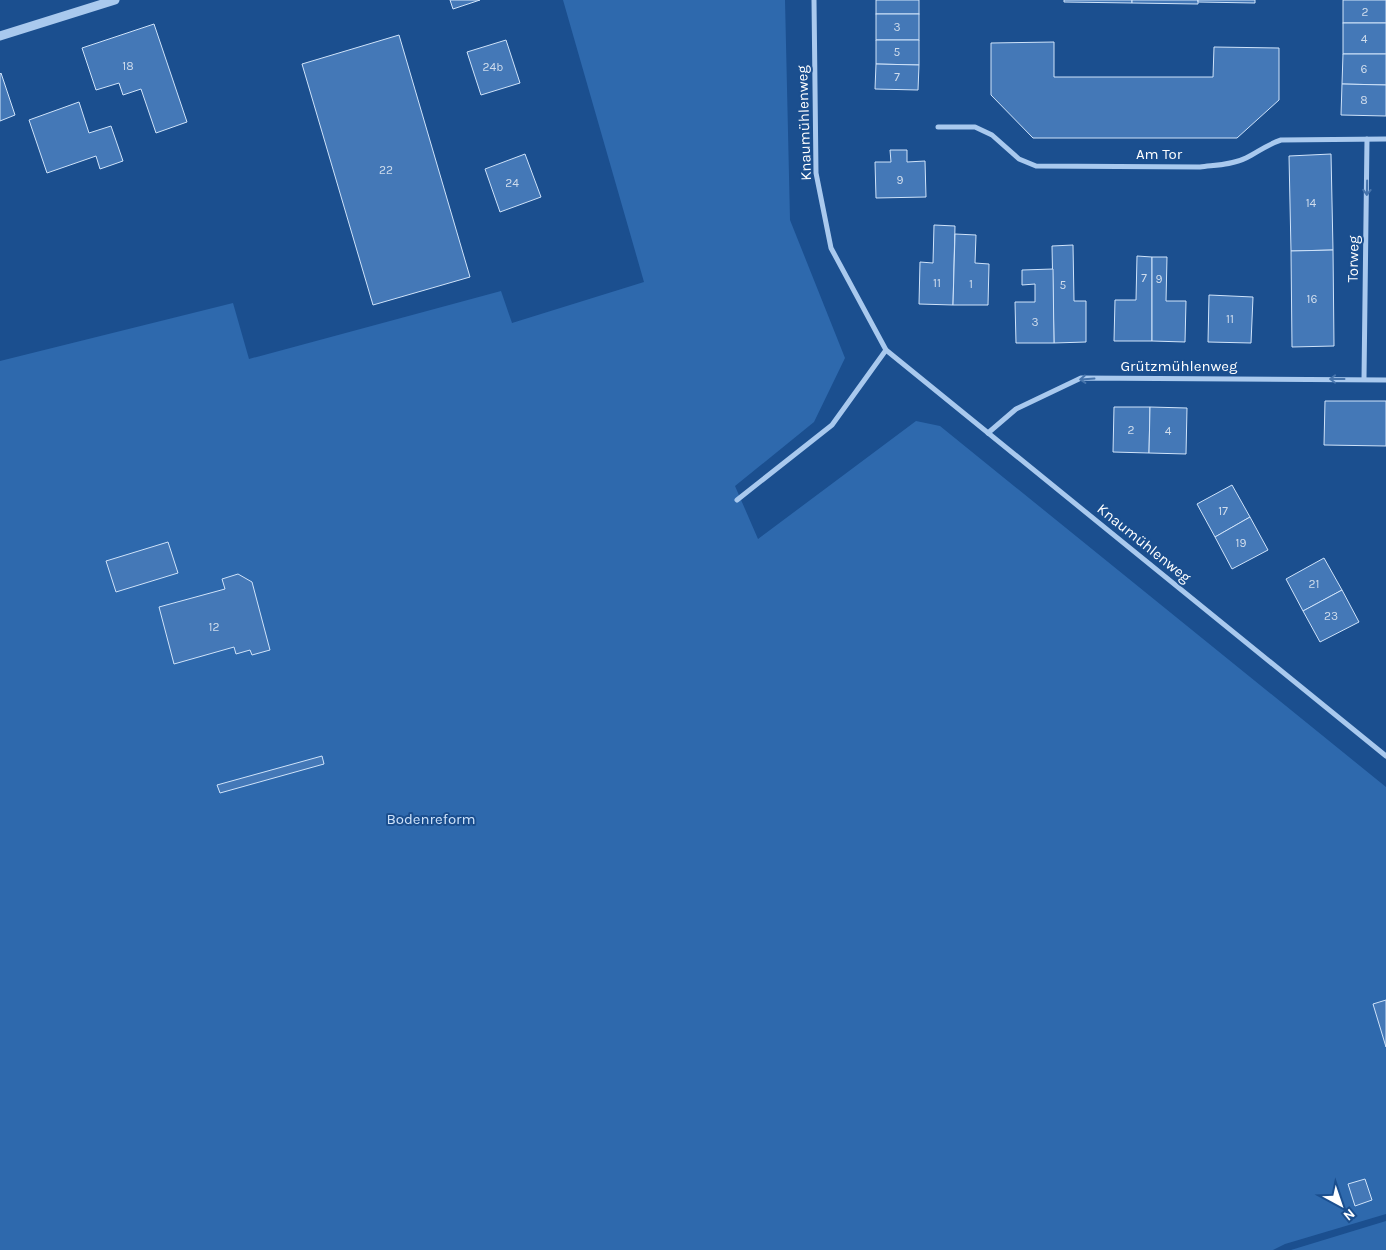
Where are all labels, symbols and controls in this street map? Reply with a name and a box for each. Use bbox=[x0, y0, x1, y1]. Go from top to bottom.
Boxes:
house number: 2 bbox=[1362, 5, 1369, 19]
house number: 3 bbox=[893, 20, 901, 34]
house number: 4 bbox=[1361, 32, 1368, 46]
house number: 5 bbox=[894, 45, 901, 59]
house number: 18 bbox=[122, 59, 134, 73]
house number: 24b bbox=[483, 60, 503, 74]
house number: 6 bbox=[1361, 62, 1368, 76]
street label: Knaumühlenweg bbox=[793, 64, 815, 181]
house number: 7 bbox=[894, 70, 900, 84]
house number: 8 bbox=[1360, 93, 1368, 107]
street label: Am Tor bbox=[1136, 145, 1183, 163]
house number: 22 bbox=[379, 163, 393, 177]
house number: 9 bbox=[897, 173, 904, 187]
house number: 24 bbox=[505, 176, 519, 190]
one-way arrow bbox=[1362, 180, 1372, 196]
house number: 14 bbox=[1306, 196, 1317, 210]
street label: Torweg bbox=[1344, 235, 1362, 283]
house number: 7 bbox=[1141, 271, 1147, 285]
house number: 9 bbox=[1156, 272, 1163, 286]
house number: 11 bbox=[933, 276, 941, 290]
house number: 1 bbox=[969, 277, 973, 291]
house number: 5 bbox=[1060, 278, 1067, 292]
house number: 16 bbox=[1307, 292, 1318, 306]
house number: 11 bbox=[1226, 312, 1234, 326]
house number: 3 bbox=[1031, 315, 1039, 329]
street label: Grützmühlenweg bbox=[1120, 357, 1238, 375]
one-way arrow bbox=[1080, 374, 1096, 383]
one-way arrow bbox=[1330, 374, 1346, 384]
house number: 2 bbox=[1128, 423, 1135, 437]
house number: 4 bbox=[1165, 424, 1172, 438]
street label: Knaumühlenweg bbox=[1093, 500, 1195, 587]
house number: 17 bbox=[1218, 504, 1228, 518]
house number: 19 bbox=[1236, 536, 1246, 550]
house number: 21 bbox=[1309, 577, 1319, 591]
house number: 23 bbox=[1324, 609, 1338, 623]
house number: 12 bbox=[209, 620, 220, 634]
park label: Bodenreform bbox=[386, 810, 476, 828]
north arrow bbox=[1316, 1180, 1366, 1230]
text: N bbox=[1340, 1205, 1358, 1224]

